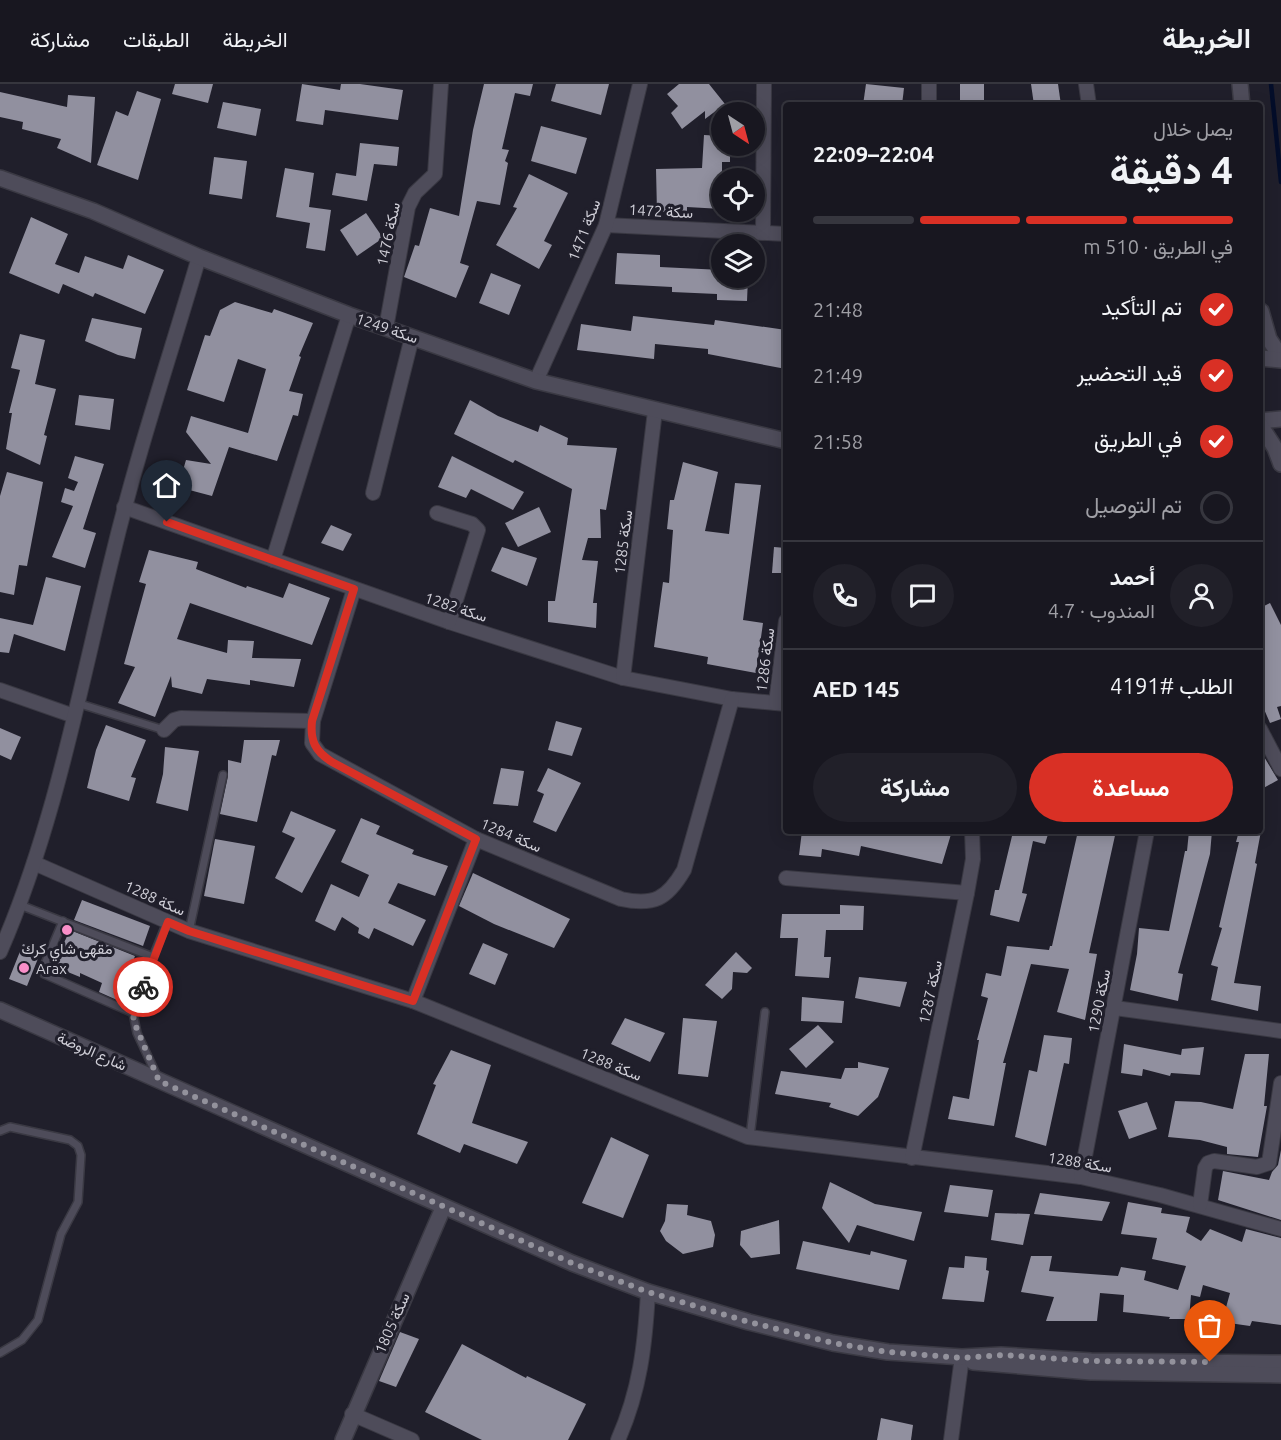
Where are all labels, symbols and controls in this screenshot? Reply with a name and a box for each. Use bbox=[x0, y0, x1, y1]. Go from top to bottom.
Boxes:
text: الخريطة bbox=[1162, 22, 1251, 53]
text: مشاركة bbox=[30, 27, 90, 51]
text: الطبقات bbox=[123, 27, 190, 51]
text: الخريطة bbox=[223, 27, 288, 51]
north arrow bbox=[711, 102, 765, 156]
map controls bbox=[711, 102, 765, 288]
text: يصل خلال bbox=[1153, 117, 1233, 140]
text: 22:04–22:09 bbox=[813, 141, 934, 166]
text: 4 دقيقة bbox=[1110, 148, 1233, 191]
button: locate bbox=[711, 168, 765, 222]
street label: سكة 1471 bbox=[564, 197, 604, 263]
street label: سكة 1476 bbox=[373, 200, 403, 267]
street label: سكة 1472 bbox=[628, 201, 694, 221]
button: layers bbox=[711, 234, 765, 288]
text: في الطريق · 510 m bbox=[1083, 235, 1233, 258]
icon: check bbox=[1200, 293, 1233, 326]
text: تم التأكيد bbox=[1101, 294, 1182, 319]
text: 21:48 bbox=[813, 298, 863, 321]
street label: سكة 1249 bbox=[354, 309, 420, 347]
icon: check bbox=[1200, 359, 1233, 392]
text: قيد التحضير bbox=[1077, 360, 1182, 385]
text: 21:49 bbox=[813, 364, 863, 387]
icon: check bbox=[1200, 425, 1233, 458]
text: في الطريق bbox=[1094, 426, 1182, 451]
text: 21:58 bbox=[813, 430, 863, 453]
pin bbox=[141, 460, 192, 522]
icon: home bbox=[150, 469, 183, 502]
text: تم التوصيل bbox=[1085, 492, 1182, 517]
street label: سكة 1285 bbox=[611, 509, 635, 575]
button: phone bbox=[813, 564, 876, 627]
button: chat bbox=[891, 564, 954, 627]
text: أحمد bbox=[1110, 564, 1155, 589]
button: person bbox=[1170, 564, 1233, 627]
street label: سكة 1282 bbox=[423, 589, 489, 625]
text: المندوب · 4.7 bbox=[1048, 599, 1155, 622]
street label: سكة 1286 bbox=[753, 627, 777, 693]
text: الطلب #4191 bbox=[1110, 673, 1233, 698]
text: AED 145 bbox=[813, 676, 900, 701]
button: مشاركة bbox=[813, 753, 1017, 822]
button: مساعدة bbox=[1029, 753, 1233, 822]
street label: سكة 1284 bbox=[478, 815, 544, 856]
street label: سكة 1288 bbox=[122, 877, 188, 919]
marker: مقهى شاي كرك bbox=[60, 923, 74, 937]
place label: مقهى شاي كرك bbox=[21, 940, 113, 962]
courier bbox=[113, 957, 173, 1017]
street label: سكة 1287 bbox=[915, 958, 945, 1025]
place label: Arax bbox=[36, 960, 67, 977]
marker: Arax bbox=[17, 961, 31, 975]
street label: سكة 1290 bbox=[1084, 968, 1114, 1034]
icon: bike bbox=[127, 971, 160, 1004]
street label: شارع الروضة bbox=[54, 1028, 129, 1077]
street label: سكة 1288 bbox=[578, 1044, 644, 1084]
street label: سكة 1288 bbox=[1047, 1149, 1113, 1175]
street label: سكة 1805 bbox=[371, 1290, 413, 1356]
pin bbox=[1184, 1300, 1235, 1362]
icon: bag bbox=[1193, 1309, 1226, 1342]

